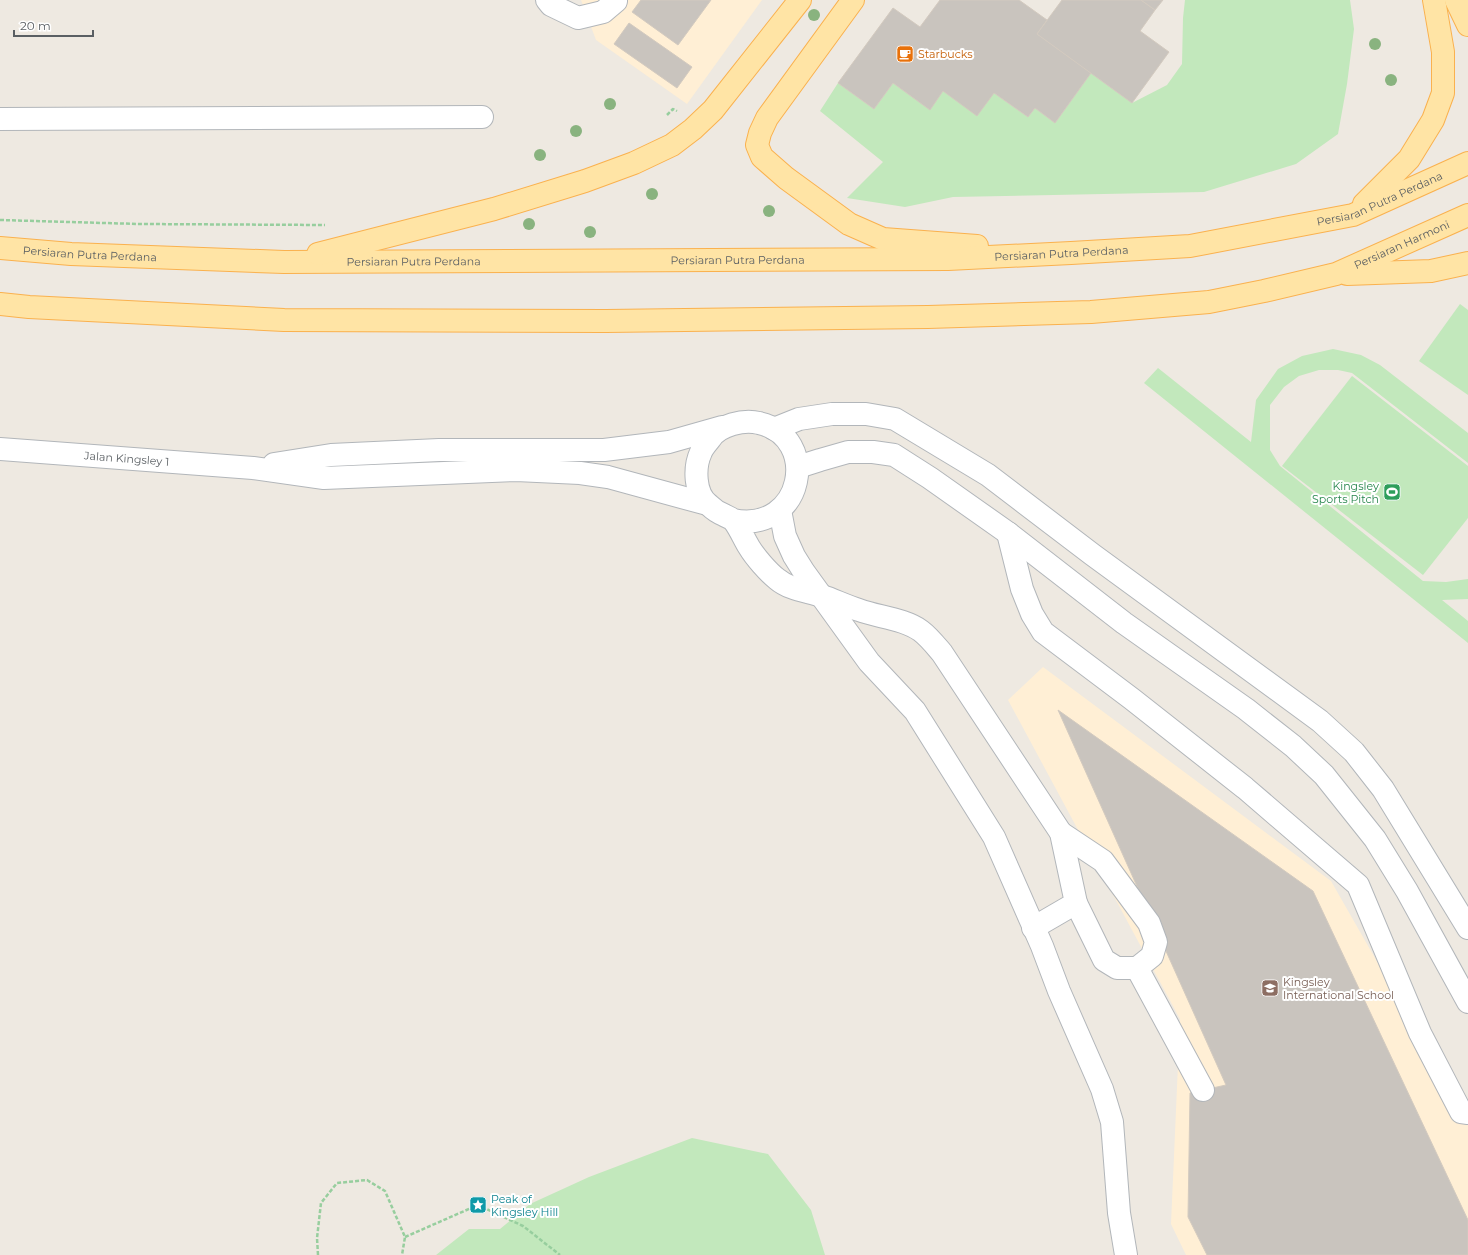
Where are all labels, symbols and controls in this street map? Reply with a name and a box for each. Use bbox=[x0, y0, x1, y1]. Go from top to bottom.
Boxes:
scale bar bbox=[14, 12, 93, 38]
text: 20 m bbox=[20, 18, 51, 33]
cafe icon: Starbucks bbox=[895, 44, 915, 64]
place label: Starbucks bbox=[918, 47, 973, 61]
street label: Persiaran Putra Perdana bbox=[1316, 168, 1445, 229]
street label: Persiaran Harmoni bbox=[1352, 217, 1452, 272]
street label: Persiaran Putra Perdana bbox=[22, 243, 157, 264]
street label: Persiaran Putra Perdana bbox=[994, 243, 1129, 264]
street label: Persiaran Putra Perdana bbox=[670, 253, 805, 267]
street label: Persiaran Putra Perdana bbox=[346, 254, 481, 269]
street label: Jalan Kingsley 1 bbox=[83, 448, 170, 469]
place label: Kingsley Sports Pitch bbox=[1312, 479, 1379, 506]
sports icon: Kingsley Sports Pitch bbox=[1382, 482, 1402, 502]
place label: Kingsley International School bbox=[1283, 975, 1394, 1002]
school or university icon: Kingsley International School bbox=[1260, 978, 1280, 998]
place label: Peak of Kingsley Hill bbox=[491, 1192, 558, 1219]
place icon: Peak of Kingsley Hill bbox=[468, 1195, 488, 1215]

